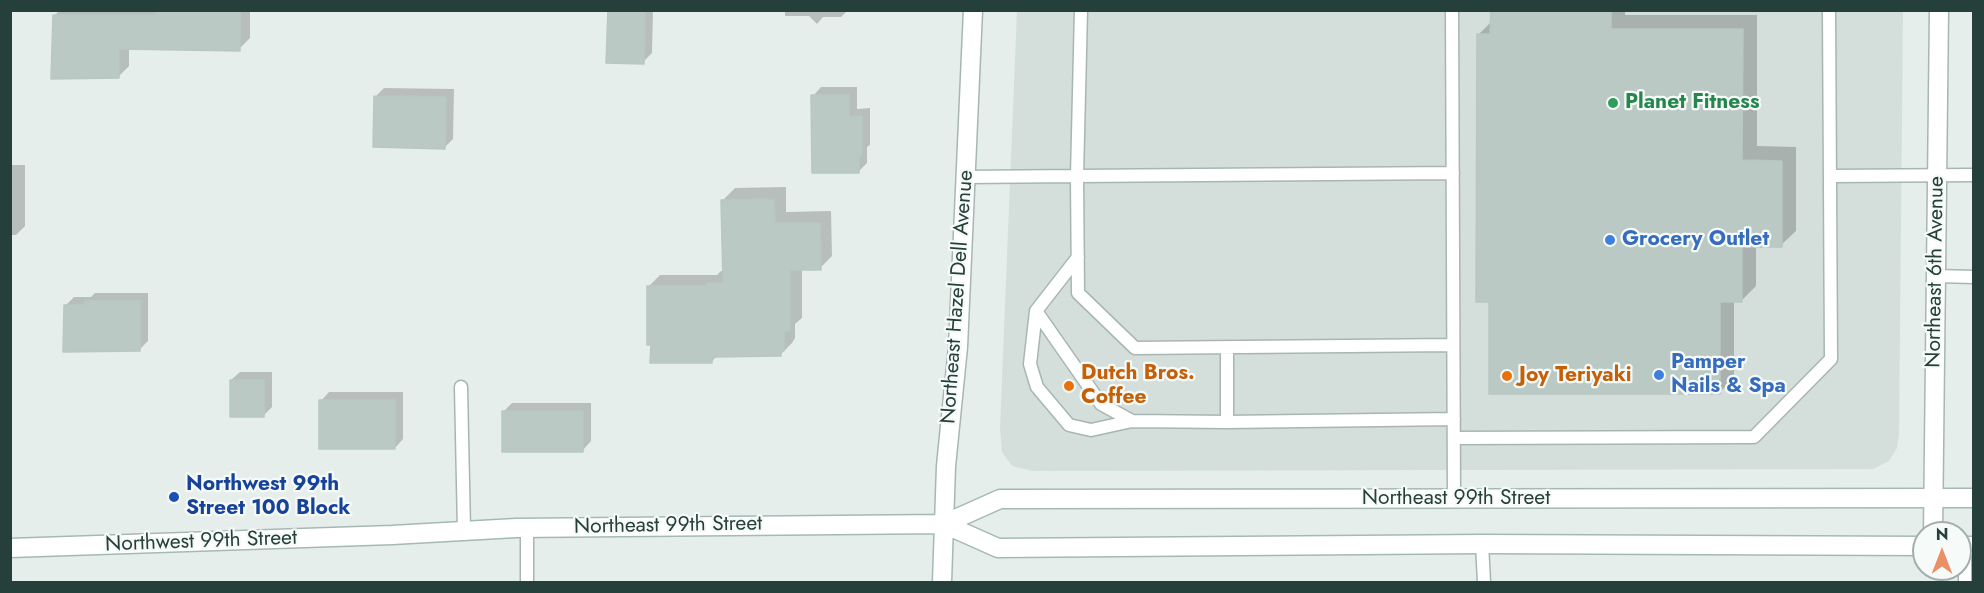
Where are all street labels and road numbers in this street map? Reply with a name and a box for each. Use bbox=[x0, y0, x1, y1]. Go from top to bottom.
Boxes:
street label: Northeast Hazel Dell Avenue bbox=[937, 169, 979, 425]
street label: Northeast 6th Avenue bbox=[1922, 176, 1950, 368]
street label: Northeast 99th Street bbox=[1362, 486, 1550, 512]
street label: Northeast 99th Street bbox=[574, 512, 762, 540]
street label: Northwest 99th Street bbox=[105, 526, 297, 558]

